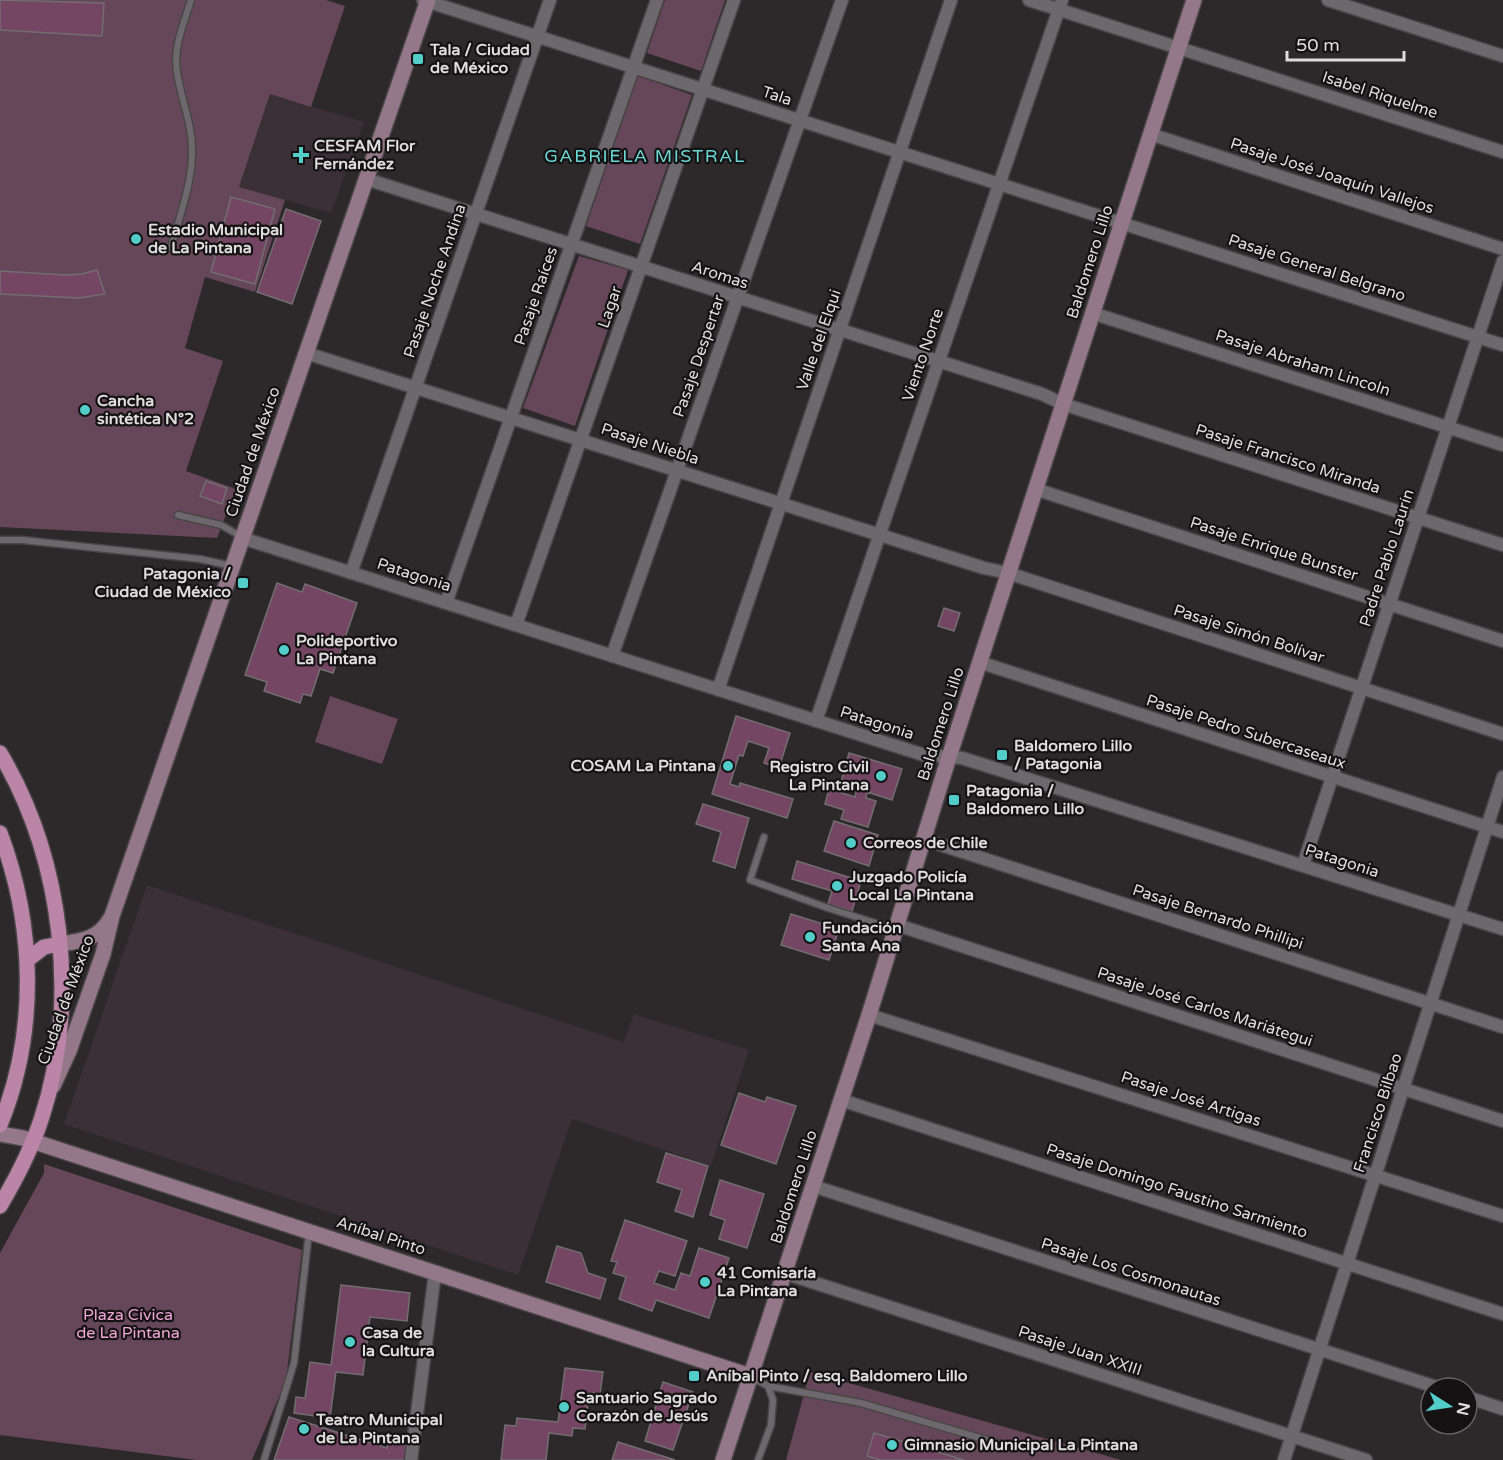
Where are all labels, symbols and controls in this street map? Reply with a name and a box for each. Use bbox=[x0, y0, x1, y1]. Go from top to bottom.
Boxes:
scale bar bbox=[1287, 24, 1404, 62]
text: 50 m bbox=[1296, 34, 1340, 56]
place label: Tala / Ciudad de México bbox=[429, 40, 530, 78]
marker: Tala / Ciudad de México bbox=[411, 52, 425, 66]
street label: Isabel Riquelme bbox=[1320, 67, 1440, 123]
street label: Tala bbox=[759, 82, 795, 110]
street label: Pasaje José Joaquín Vallejos bbox=[1228, 134, 1436, 218]
place label: CESFAM Flor Fernández bbox=[314, 136, 416, 174]
district label: GABRIELA MISTRAL bbox=[544, 145, 746, 167]
marker: CESFAM Flor Fernández bbox=[292, 146, 310, 164]
street label: Pasaje Noche Andina bbox=[399, 201, 471, 361]
street label: Baldomero Lillo bbox=[1062, 203, 1118, 321]
place label: Estadio Municipal de La Pintana bbox=[148, 220, 283, 258]
street label: Pasaje General Belgrano bbox=[1226, 230, 1408, 306]
marker: Estadio Municipal de La Pintana bbox=[129, 232, 143, 246]
street label: Pasaje Raíces bbox=[510, 244, 562, 348]
street label: Aromas bbox=[689, 256, 751, 294]
street label: Lagar bbox=[593, 282, 627, 331]
street label: Valle del Elqui bbox=[792, 287, 846, 393]
street label: Pasaje Despertar bbox=[669, 291, 730, 420]
street label: Viento Norte bbox=[898, 306, 948, 404]
street label: Pasaje Abraham Lincoln bbox=[1213, 325, 1393, 401]
street label: Ciudad de México bbox=[221, 384, 285, 520]
place label: Cancha sintética N°2 bbox=[97, 391, 194, 429]
marker: Cancha sintética N°2 bbox=[78, 403, 92, 417]
street label: Pasaje Niebla bbox=[598, 419, 702, 469]
street label: Pasaje Francisco Miranda bbox=[1193, 420, 1383, 498]
street label: Padre Pablo Laurín bbox=[1355, 487, 1419, 629]
street label: Pasaje Enrique Bunster bbox=[1187, 512, 1361, 586]
street label: Patagonia bbox=[374, 554, 454, 596]
place label: Patagonia / Ciudad de México bbox=[94, 564, 231, 602]
marker: Patagonia / Ciudad de México bbox=[236, 576, 250, 590]
street label: Pasaje Simón Bolívar bbox=[1171, 600, 1328, 668]
place label: Polideportivo La Pintana bbox=[296, 631, 398, 669]
marker: Polideportivo La Pintana bbox=[277, 643, 291, 657]
street label: Baldomero Lillo bbox=[913, 665, 969, 783]
street label: Pasaje Pedro Subercaseaux bbox=[1144, 690, 1348, 774]
street label: Patagonia bbox=[837, 702, 917, 744]
place label: Baldomero Lillo / Patagonia bbox=[1014, 736, 1133, 774]
marker: Baldomero Lillo / Patagonia bbox=[995, 748, 1009, 762]
place label: COSAM La Pintana bbox=[570, 756, 716, 776]
place label: Registro Civil La Pintana bbox=[769, 757, 869, 795]
marker: COSAM La Pintana bbox=[721, 759, 735, 773]
marker: Registro Civil La Pintana bbox=[874, 769, 888, 783]
place label: Patagonia / Baldomero Lillo bbox=[966, 781, 1085, 819]
marker: Patagonia / Baldomero Lillo bbox=[947, 793, 961, 807]
place label: Correos de Chile bbox=[863, 833, 987, 853]
marker: Correos de Chile bbox=[844, 836, 858, 850]
street label: Patagonia bbox=[1302, 840, 1382, 882]
place label: Juzgado Policía Local La Pintana bbox=[848, 867, 974, 905]
marker: Juzgado Policía Local La Pintana bbox=[830, 879, 844, 893]
street label: Pasaje Bernardo Phillipi bbox=[1130, 880, 1306, 954]
place label: Fundación Santa Ana bbox=[822, 918, 902, 956]
marker: Fundación Santa Ana bbox=[803, 930, 817, 944]
street label: Ciudad de México bbox=[33, 932, 99, 1068]
street label: Pasaje José Carlos Mariátegui bbox=[1095, 963, 1315, 1051]
street label: Francisco Bilbao bbox=[1349, 1051, 1407, 1175]
street label: Pasaje José Artigas bbox=[1118, 1067, 1264, 1131]
street label: Baldomero Lillo bbox=[766, 1128, 822, 1246]
street label: Pasaje Domingo Faustino Sarmiento bbox=[1044, 1139, 1310, 1243]
street label: Aníbal Pinto bbox=[334, 1212, 428, 1260]
street label: Pasaje Los Cosmonautas bbox=[1039, 1233, 1223, 1311]
place label: 41 Comisaría La Pintana bbox=[717, 1263, 816, 1301]
marker: 41 Comisaría La Pintana bbox=[698, 1275, 712, 1289]
park label: Plaza Cívica de La Pintana bbox=[76, 1305, 180, 1343]
street label: Pasaje Juan XXIII bbox=[1016, 1322, 1144, 1380]
place label: Casa de la Cultura bbox=[362, 1323, 435, 1361]
marker: Casa de la Cultura bbox=[343, 1335, 357, 1349]
place label: Aníbal Pinto / esq. Baldomero Lillo bbox=[706, 1366, 968, 1386]
marker: Aníbal Pinto / esq. Baldomero Lillo bbox=[687, 1369, 701, 1383]
north arrow bbox=[1419, 1376, 1479, 1436]
place label: Santuario Sagrado Corazón de Jesús bbox=[576, 1388, 717, 1426]
marker: Santuario Sagrado Corazón de Jesús bbox=[557, 1400, 571, 1414]
text: N bbox=[1452, 1401, 1474, 1417]
place label: Teatro Municipal de La Pintana bbox=[315, 1410, 443, 1448]
marker: Teatro Municipal de La Pintana bbox=[297, 1422, 311, 1436]
place label: Gimnasio Municipal La Pintana bbox=[904, 1435, 1138, 1455]
marker: Gimnasio Municipal La Pintana bbox=[885, 1438, 899, 1452]

